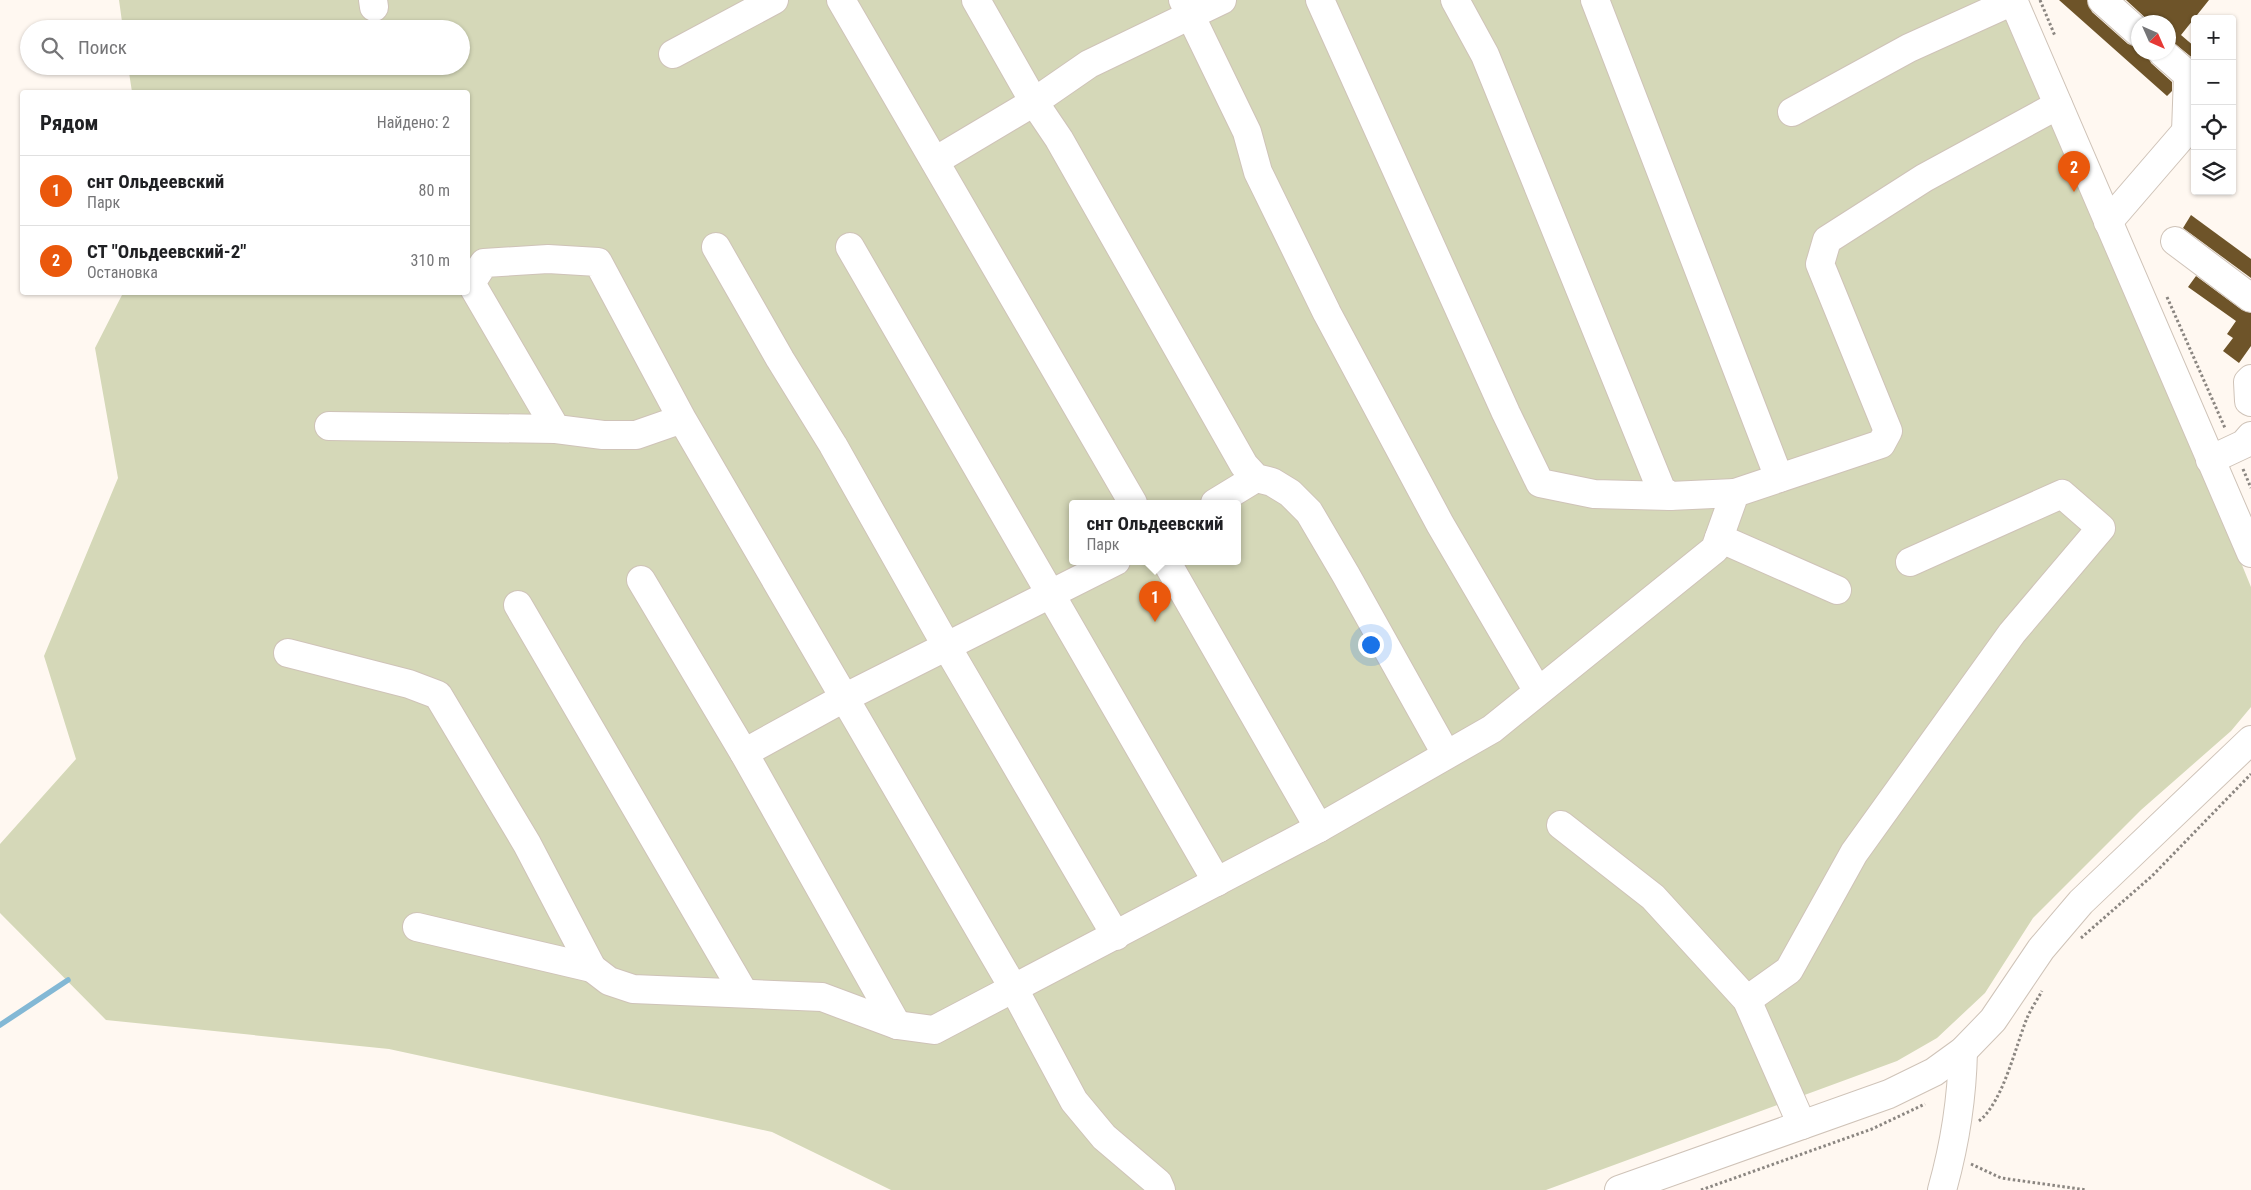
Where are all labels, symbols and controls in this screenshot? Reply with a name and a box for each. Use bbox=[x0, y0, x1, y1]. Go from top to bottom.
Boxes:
north arrow bbox=[2131, 15, 2176, 60]
map controls bbox=[2191, 15, 2236, 195]
button: + bbox=[2191, 15, 2236, 60]
search box bbox=[20, 20, 470, 75]
icon: search bbox=[38, 34, 66, 62]
text: Поиск bbox=[78, 36, 127, 59]
button: − bbox=[2191, 60, 2236, 105]
button: locate bbox=[2191, 105, 2236, 150]
text: Рядом bbox=[40, 111, 99, 135]
text: Найдено: 2 bbox=[377, 113, 450, 132]
button: layers bbox=[2191, 150, 2236, 195]
pin: 2 bbox=[2058, 151, 2090, 192]
text: снт Ольдеевский bbox=[87, 170, 224, 193]
text: 1 bbox=[52, 181, 60, 200]
text: 80 m bbox=[418, 181, 450, 200]
text: Парк bbox=[87, 193, 120, 212]
text: СТ "Ольдеевский-2" bbox=[87, 240, 246, 263]
text: 2 bbox=[52, 251, 60, 270]
text: 310 m bbox=[411, 251, 450, 270]
text: Остановка bbox=[87, 263, 158, 282]
popup bbox=[1069, 500, 1241, 565]
text: снт Ольдеевский bbox=[1086, 512, 1224, 535]
text: Парк bbox=[1086, 535, 1120, 554]
pin: 1 bbox=[1139, 581, 1171, 622]
your location bbox=[1358, 632, 1384, 658]

